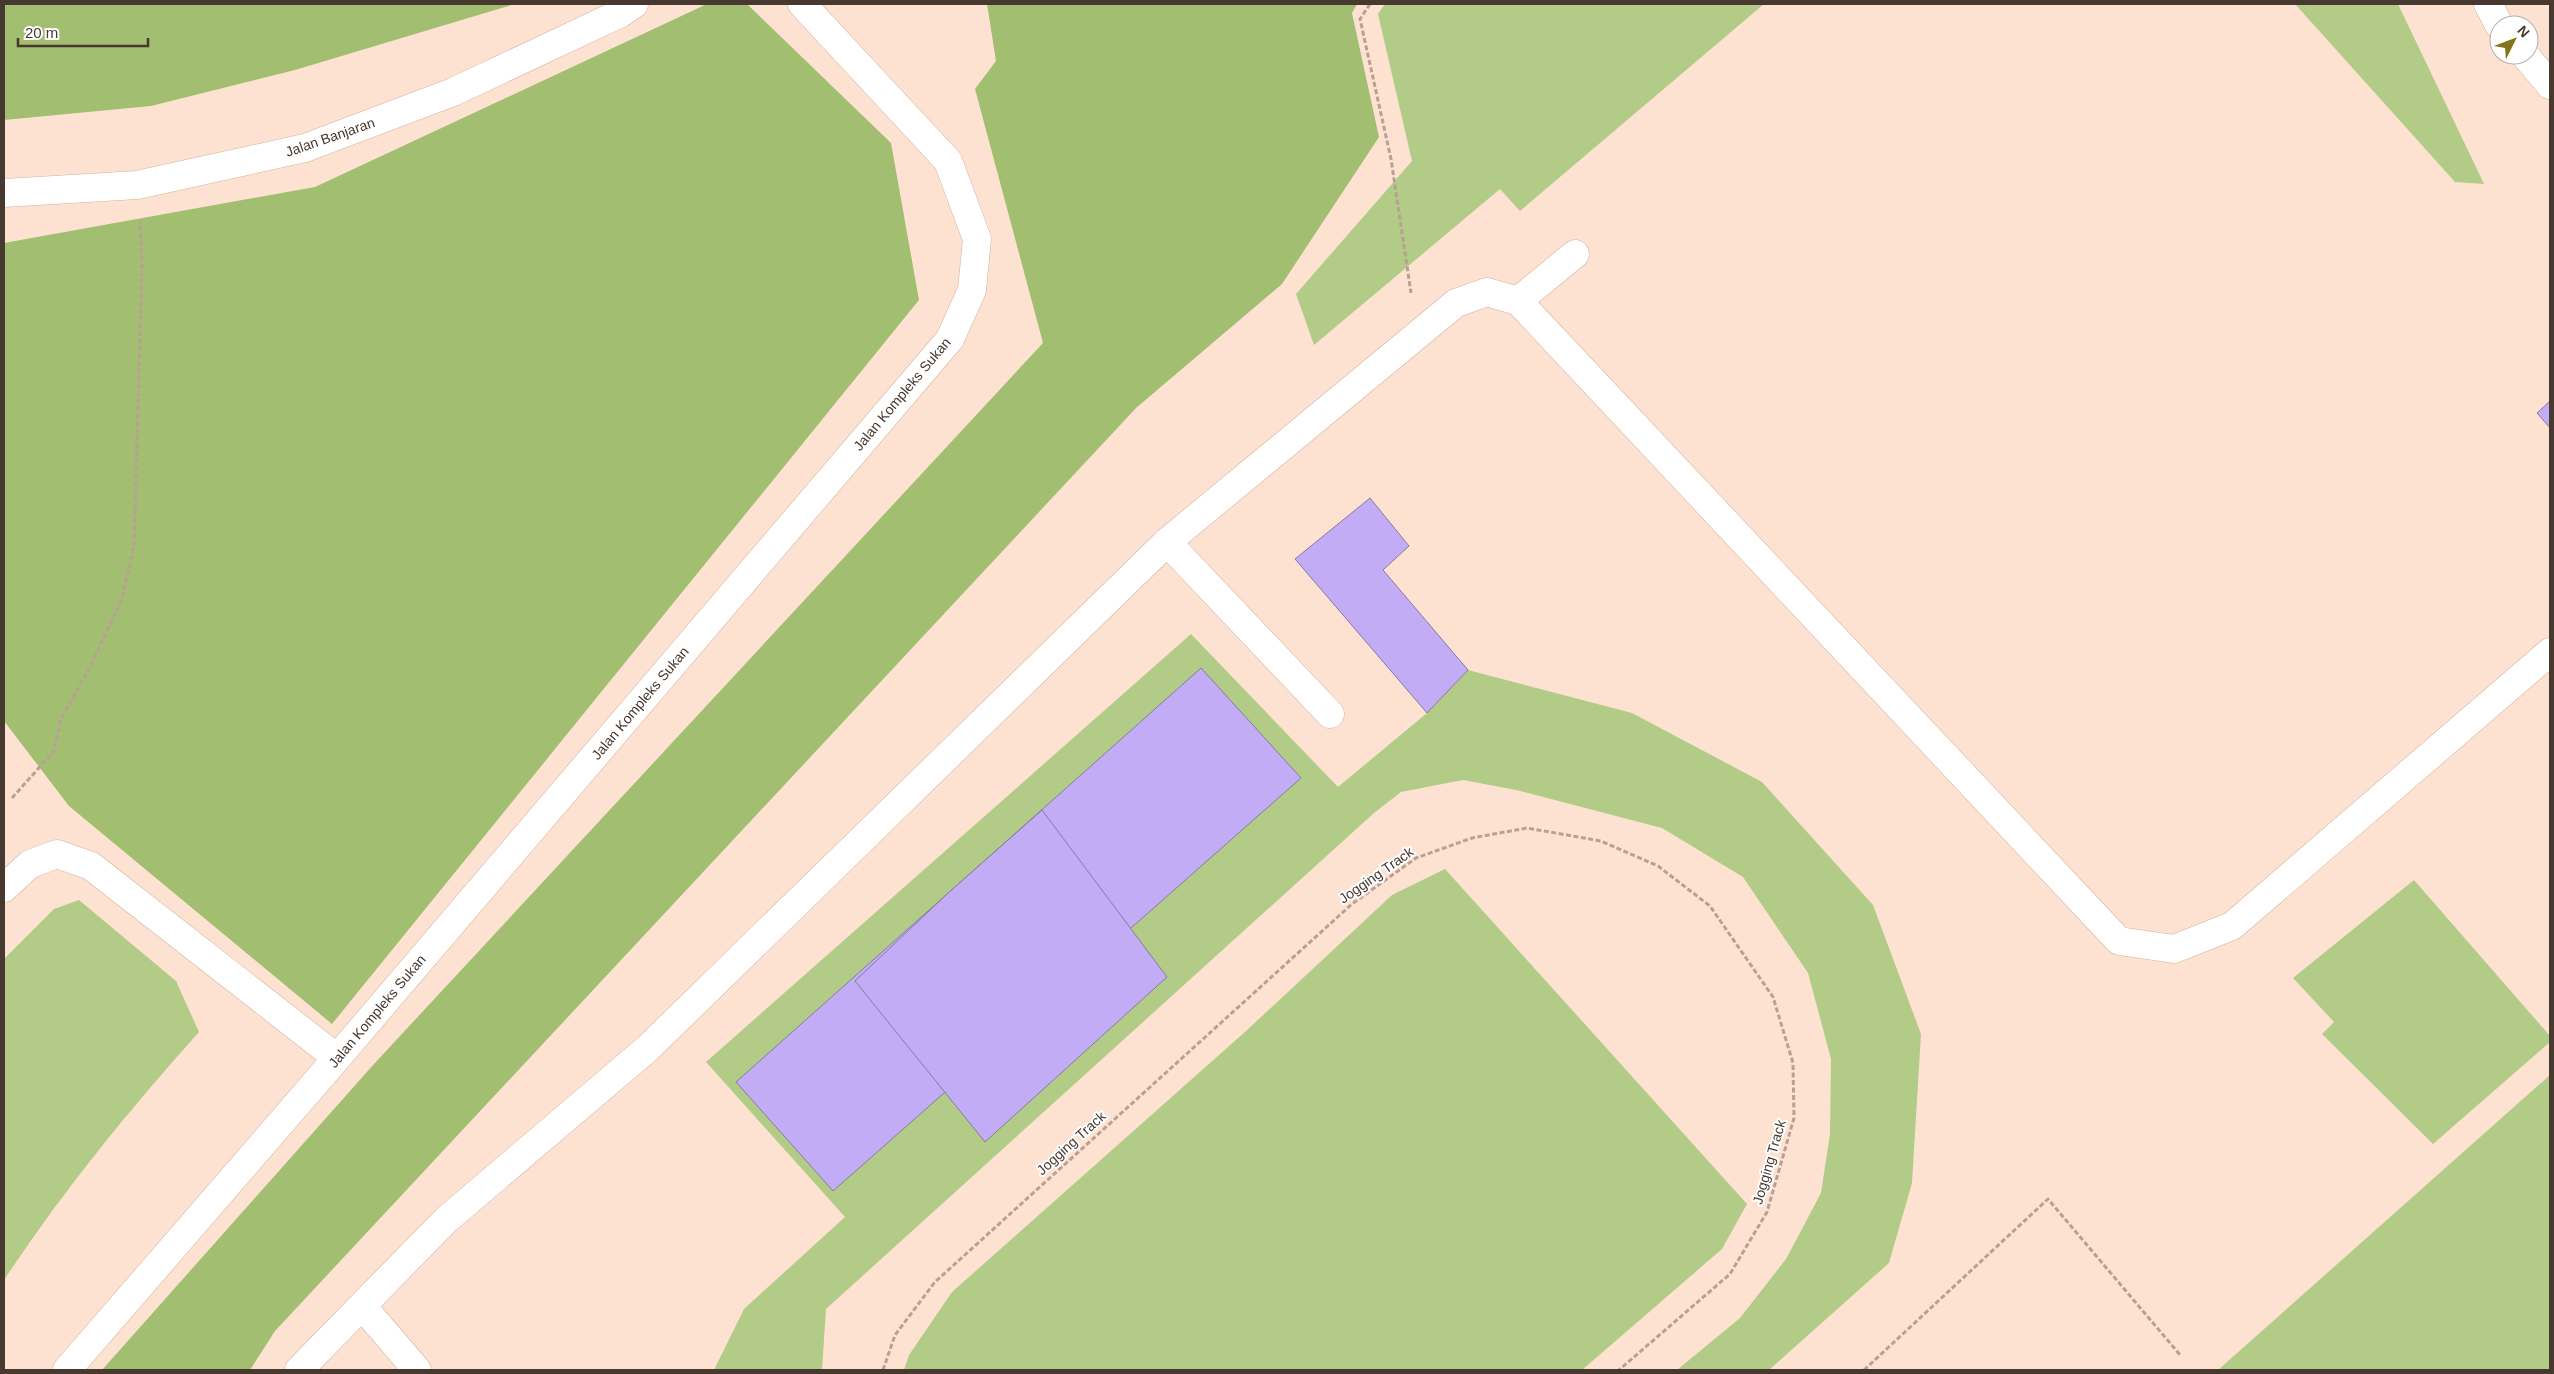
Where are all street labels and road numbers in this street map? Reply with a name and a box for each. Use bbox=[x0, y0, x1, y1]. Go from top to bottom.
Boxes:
street label: Jalan Banjaran bbox=[283, 114, 377, 160]
street label: Jalan Kompleks Sukan bbox=[850, 334, 954, 454]
street label: Jalan Kompleks Sukan bbox=[588, 643, 692, 763]
street label: Jogging Track bbox=[1336, 843, 1417, 907]
street label: Jalan Kompleks Sukan bbox=[325, 951, 429, 1071]
street label: Jogging Track bbox=[1033, 1107, 1109, 1178]
street label: Jogging Track bbox=[1749, 1117, 1789, 1206]

